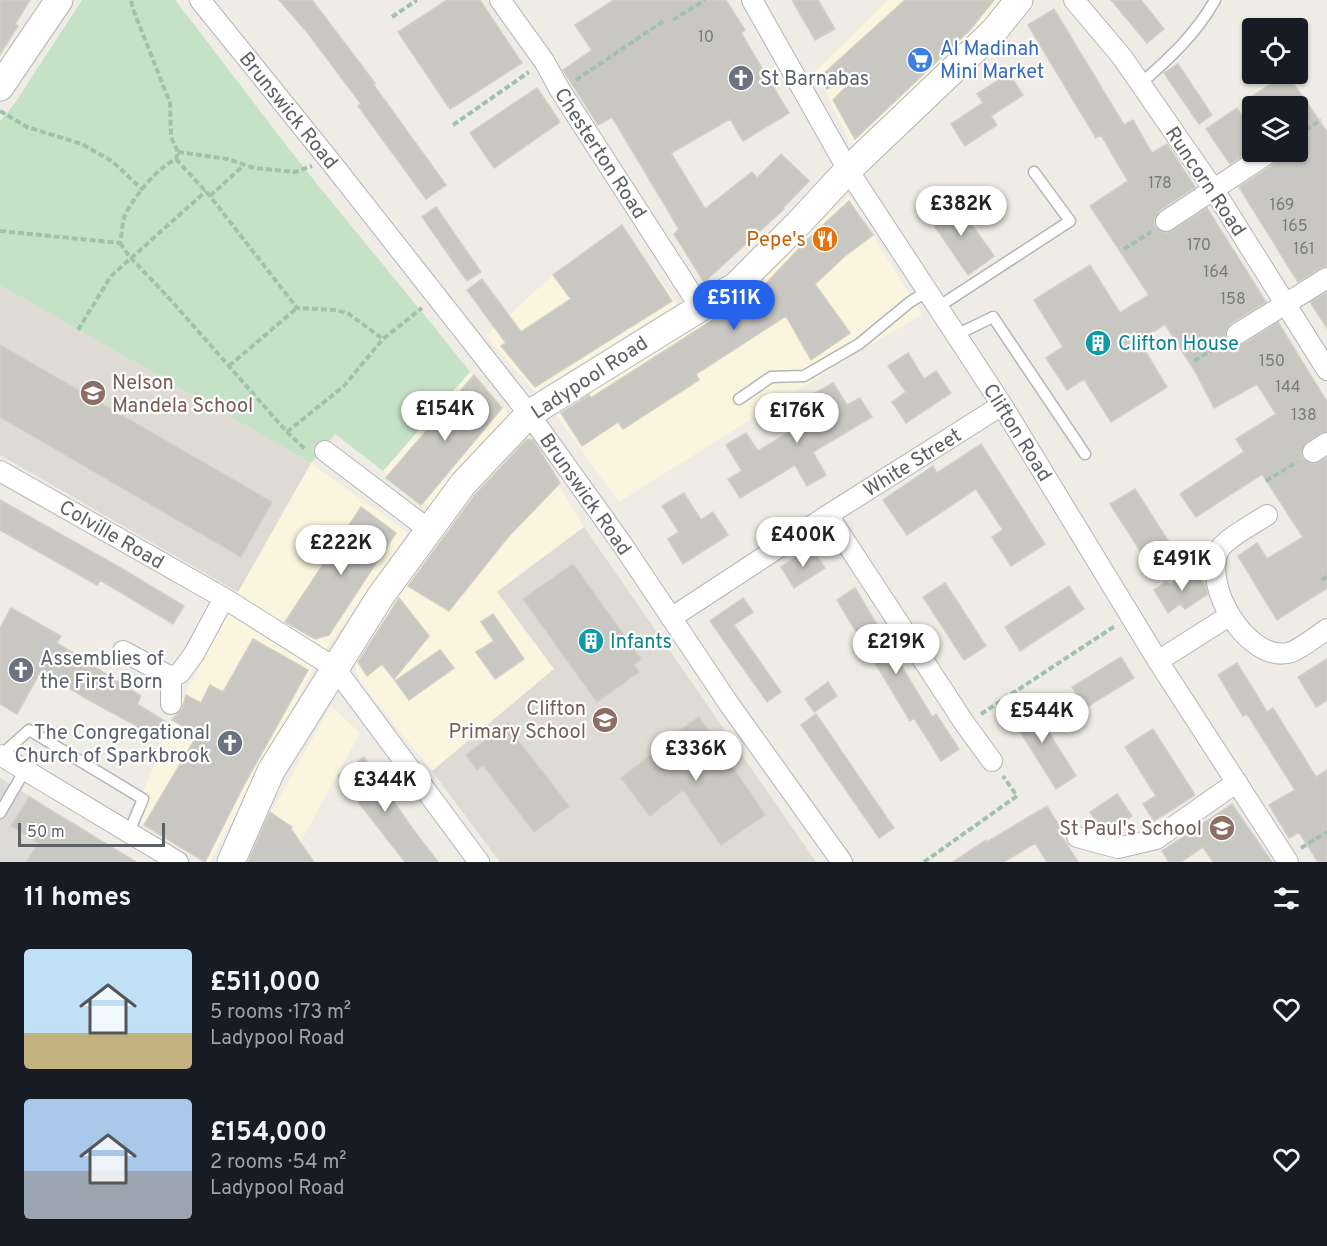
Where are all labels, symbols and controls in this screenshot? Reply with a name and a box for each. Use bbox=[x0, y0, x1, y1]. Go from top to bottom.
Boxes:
map controls bbox=[1242, 18, 1308, 162]
button: locate bbox=[1242, 18, 1308, 84]
house number: 10 bbox=[698, 28, 714, 48]
place label: Al Madinah Mini Market bbox=[940, 37, 1044, 86]
supermarket icon: Al Madinah Mini Market bbox=[905, 45, 935, 75]
street label: Brunswick Road bbox=[232, 47, 343, 175]
church icon: St Barnabas bbox=[726, 63, 756, 93]
place label: St Barnabas bbox=[760, 67, 869, 93]
street label: Chesterton Road bbox=[547, 84, 651, 225]
button: layers bbox=[1242, 96, 1308, 162]
street label: Runcorn Road bbox=[1158, 122, 1251, 242]
house number: 178 bbox=[1148, 174, 1172, 194]
pin: £382K bbox=[919, 186, 1003, 237]
text: £382K bbox=[930, 192, 992, 218]
house number: 169 bbox=[1270, 196, 1294, 216]
house number: 165 bbox=[1282, 217, 1308, 237]
restaurant icon: Pepe's bbox=[810, 224, 840, 254]
place label: Pepe's bbox=[746, 228, 806, 254]
house number: 170 bbox=[1187, 236, 1211, 256]
house number: 161 bbox=[1293, 240, 1315, 260]
house number: 164 bbox=[1203, 263, 1229, 283]
pin: £511K bbox=[692, 280, 776, 331]
text: £511K bbox=[707, 286, 761, 312]
house number: 158 bbox=[1220, 290, 1246, 310]
building icon: Clifton House bbox=[1083, 328, 1113, 358]
street label: Ladypool Road bbox=[527, 331, 654, 426]
place label: Clifton House bbox=[1118, 332, 1239, 358]
house number: 150 bbox=[1259, 352, 1285, 372]
place label: Nelson Mandela School bbox=[112, 371, 253, 420]
school or university icon: Nelson Mandela School bbox=[78, 378, 108, 408]
house number: 144 bbox=[1275, 378, 1301, 398]
street label: Clifton Road bbox=[976, 379, 1057, 487]
pin: £154K bbox=[403, 391, 487, 442]
pin: £176K bbox=[755, 393, 839, 444]
text: £154K bbox=[415, 397, 475, 423]
text: £176K bbox=[769, 399, 825, 425]
house number: 138 bbox=[1291, 406, 1317, 426]
street label: White Street bbox=[859, 423, 967, 504]
street label: Brunswick Road bbox=[533, 429, 636, 561]
street label: Colville Road bbox=[54, 495, 168, 576]
pin: £400K bbox=[761, 517, 845, 568]
text: £400K bbox=[770, 523, 836, 549]
pin: £222K bbox=[299, 525, 383, 576]
text: £222K bbox=[310, 531, 372, 557]
pin: £491K bbox=[1140, 541, 1224, 592]
text: £491K bbox=[1152, 547, 1212, 573]
pin: £219K bbox=[854, 624, 938, 675]
building icon: Infants bbox=[576, 626, 606, 656]
place label: Infants bbox=[610, 630, 672, 656]
text: £219K bbox=[867, 630, 925, 656]
place label: Assemblies of the First Born bbox=[40, 647, 164, 696]
church icon: Assemblies of the First Born bbox=[6, 655, 36, 685]
pin: £544K bbox=[1000, 693, 1084, 744]
place label: Clifton Primary School bbox=[449, 697, 586, 746]
text: £544K bbox=[1010, 699, 1074, 725]
school or university icon: Clifton Primary School bbox=[590, 705, 620, 735]
place label: The Congregational Church of Sparkbrook bbox=[15, 721, 210, 770]
church icon: The Congregational Church of Sparkbrook bbox=[215, 728, 245, 758]
pin: £336K bbox=[654, 731, 738, 782]
text: £336K bbox=[665, 737, 727, 763]
pin: £344K bbox=[343, 762, 427, 813]
text: £344K bbox=[353, 768, 417, 794]
school or university icon: St Paul's School bbox=[1207, 813, 1237, 843]
place label: St Paul's School bbox=[1059, 817, 1202, 843]
scale bar bbox=[18, 820, 165, 848]
text: 50 m bbox=[27, 823, 65, 843]
text: 11 homes bbox=[24, 882, 131, 915]
icon: filters bbox=[1270, 882, 1303, 915]
text: £511,000 bbox=[210, 967, 321, 1000]
icon: home bbox=[72, 973, 144, 1045]
icon: heart bbox=[1270, 993, 1303, 1026]
text: 5 rooms · 173 m² bbox=[210, 1000, 351, 1026]
text: Ladypool Road bbox=[210, 1026, 345, 1052]
text: £154,000 bbox=[210, 1117, 327, 1150]
icon: home bbox=[72, 1123, 144, 1195]
icon: heart bbox=[1270, 1143, 1303, 1176]
text: 2 rooms · 54 m² bbox=[210, 1150, 347, 1176]
text: Ladypool Road bbox=[210, 1176, 345, 1202]

